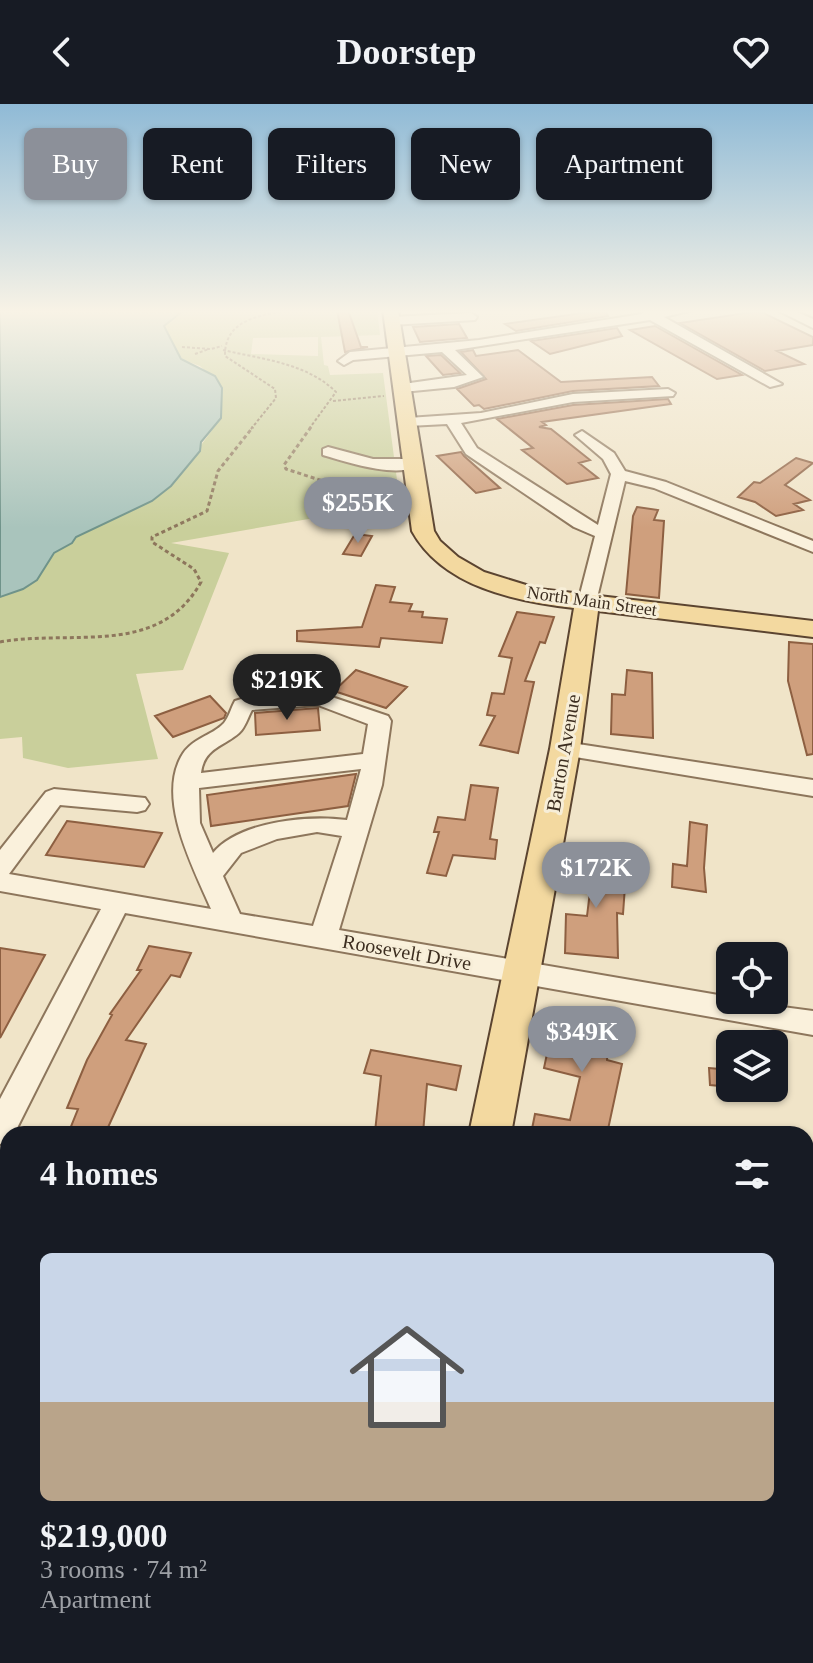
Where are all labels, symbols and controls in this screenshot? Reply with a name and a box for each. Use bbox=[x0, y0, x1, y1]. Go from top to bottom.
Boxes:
icon: back bbox=[40, 30, 84, 74]
icon: heart bbox=[729, 30, 773, 74]
text: Doorstep bbox=[337, 32, 476, 72]
chip: Buy bbox=[24, 128, 127, 200]
chip: Rent bbox=[143, 128, 252, 200]
chip: Filters bbox=[268, 128, 395, 200]
chip: New bbox=[411, 128, 520, 200]
chip: Apartment bbox=[536, 128, 712, 200]
pin: $255K bbox=[302, 477, 414, 545]
text: $255K bbox=[322, 488, 394, 517]
street label: North Main Street bbox=[526, 582, 658, 620]
pin: $219K bbox=[231, 654, 343, 722]
text: $219K bbox=[251, 665, 323, 694]
street label: Barton Avenue bbox=[542, 692, 584, 814]
pin: $172K bbox=[540, 842, 652, 910]
text: $172K bbox=[560, 853, 632, 882]
street label: Roosevelt Drive bbox=[341, 930, 473, 974]
map controls bbox=[716, 942, 788, 1102]
button: locate bbox=[716, 942, 788, 1014]
pin: $349K bbox=[526, 1006, 638, 1074]
text: $349K bbox=[546, 1017, 618, 1046]
button: layers bbox=[716, 1030, 788, 1102]
icon: filters bbox=[730, 1152, 774, 1196]
text: 4 homes bbox=[40, 1155, 158, 1192]
icon: home bbox=[335, 1305, 479, 1449]
text: $219,000 bbox=[40, 1517, 168, 1554]
text: 3 rooms · 74 m² bbox=[40, 1555, 207, 1584]
text: Apartment bbox=[40, 1585, 151, 1614]

